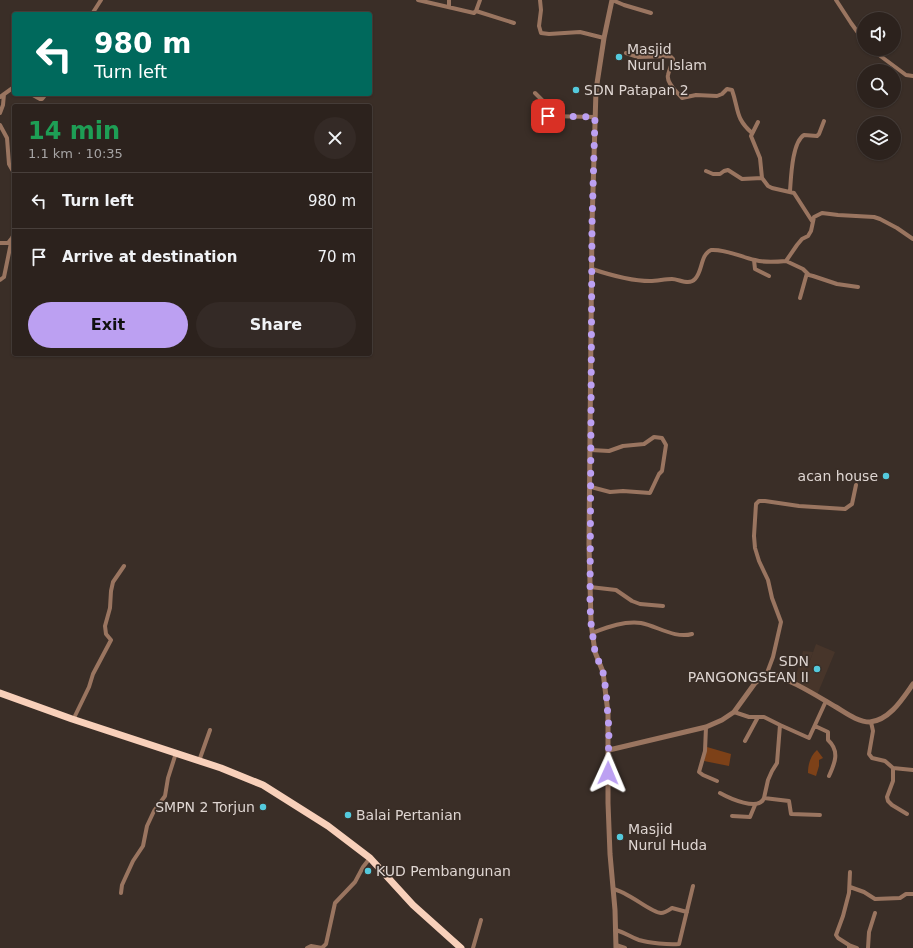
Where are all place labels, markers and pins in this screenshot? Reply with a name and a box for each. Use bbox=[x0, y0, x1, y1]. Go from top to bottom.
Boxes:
place label: Masjid Nurul Islam bbox=[627, 41, 707, 73]
marker: Masjid Nurul Islam bbox=[614, 52, 624, 62]
place label: SDN Patapan 2 bbox=[584, 82, 689, 98]
marker: SDN Patapan 2 bbox=[571, 85, 581, 95]
pin bbox=[531, 99, 565, 133]
place label: acan house bbox=[798, 468, 878, 484]
marker: acan house bbox=[881, 471, 891, 481]
place label: SDN PANGONGSEAN II bbox=[688, 653, 809, 685]
marker: SDN PANGONGSEAN II bbox=[812, 664, 822, 674]
place label: SMPN 2 Torjun bbox=[155, 799, 255, 815]
marker: SMPN 2 Torjun bbox=[258, 802, 268, 812]
place label: Balai Pertanian bbox=[356, 807, 462, 823]
marker: Balai Pertanian bbox=[343, 810, 353, 820]
place label: Masjid Nurul Huda bbox=[628, 821, 707, 853]
marker: Masjid Nurul Huda bbox=[615, 832, 625, 842]
place label: KUD Pembangunan bbox=[376, 863, 511, 879]
marker: KUD Pembangunan bbox=[363, 866, 373, 876]

